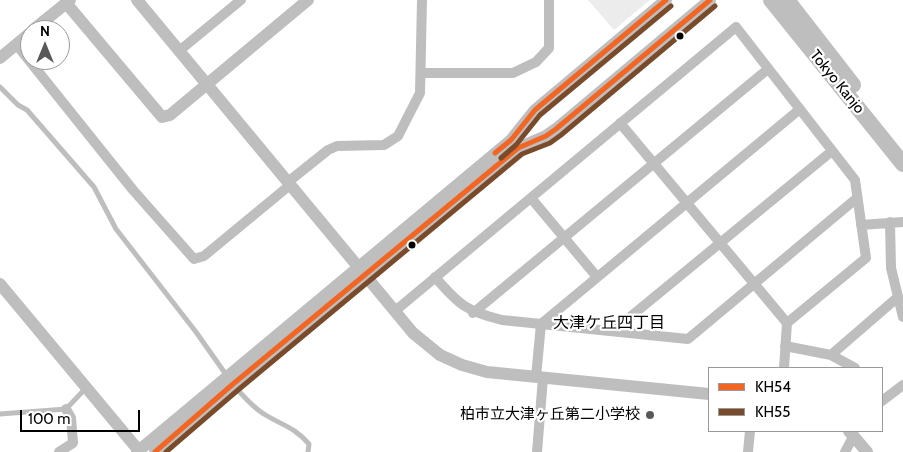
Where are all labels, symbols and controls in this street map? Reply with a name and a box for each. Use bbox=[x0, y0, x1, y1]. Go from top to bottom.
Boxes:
north arrow bbox=[20, 20, 70, 70]
text: N bbox=[40, 22, 50, 40]
unlabelled marker bbox=[675, 31, 685, 41]
street label: Tokyo Kanjo bbox=[806, 47, 868, 117]
unlabelled marker bbox=[407, 240, 417, 250]
district label: 大津ケ丘四丁目 bbox=[553, 313, 665, 333]
legend bbox=[708, 367, 883, 432]
text: KH54 bbox=[755, 378, 791, 396]
scale bar bbox=[22, 400, 142, 432]
text: KH55 bbox=[755, 403, 790, 421]
place label: 柏市立大津ヶ丘第二小学校 bbox=[460, 406, 640, 424]
marker: 柏市立大津ヶ丘第二小学校 bbox=[644, 409, 656, 421]
text: 100 m bbox=[28, 410, 70, 428]

